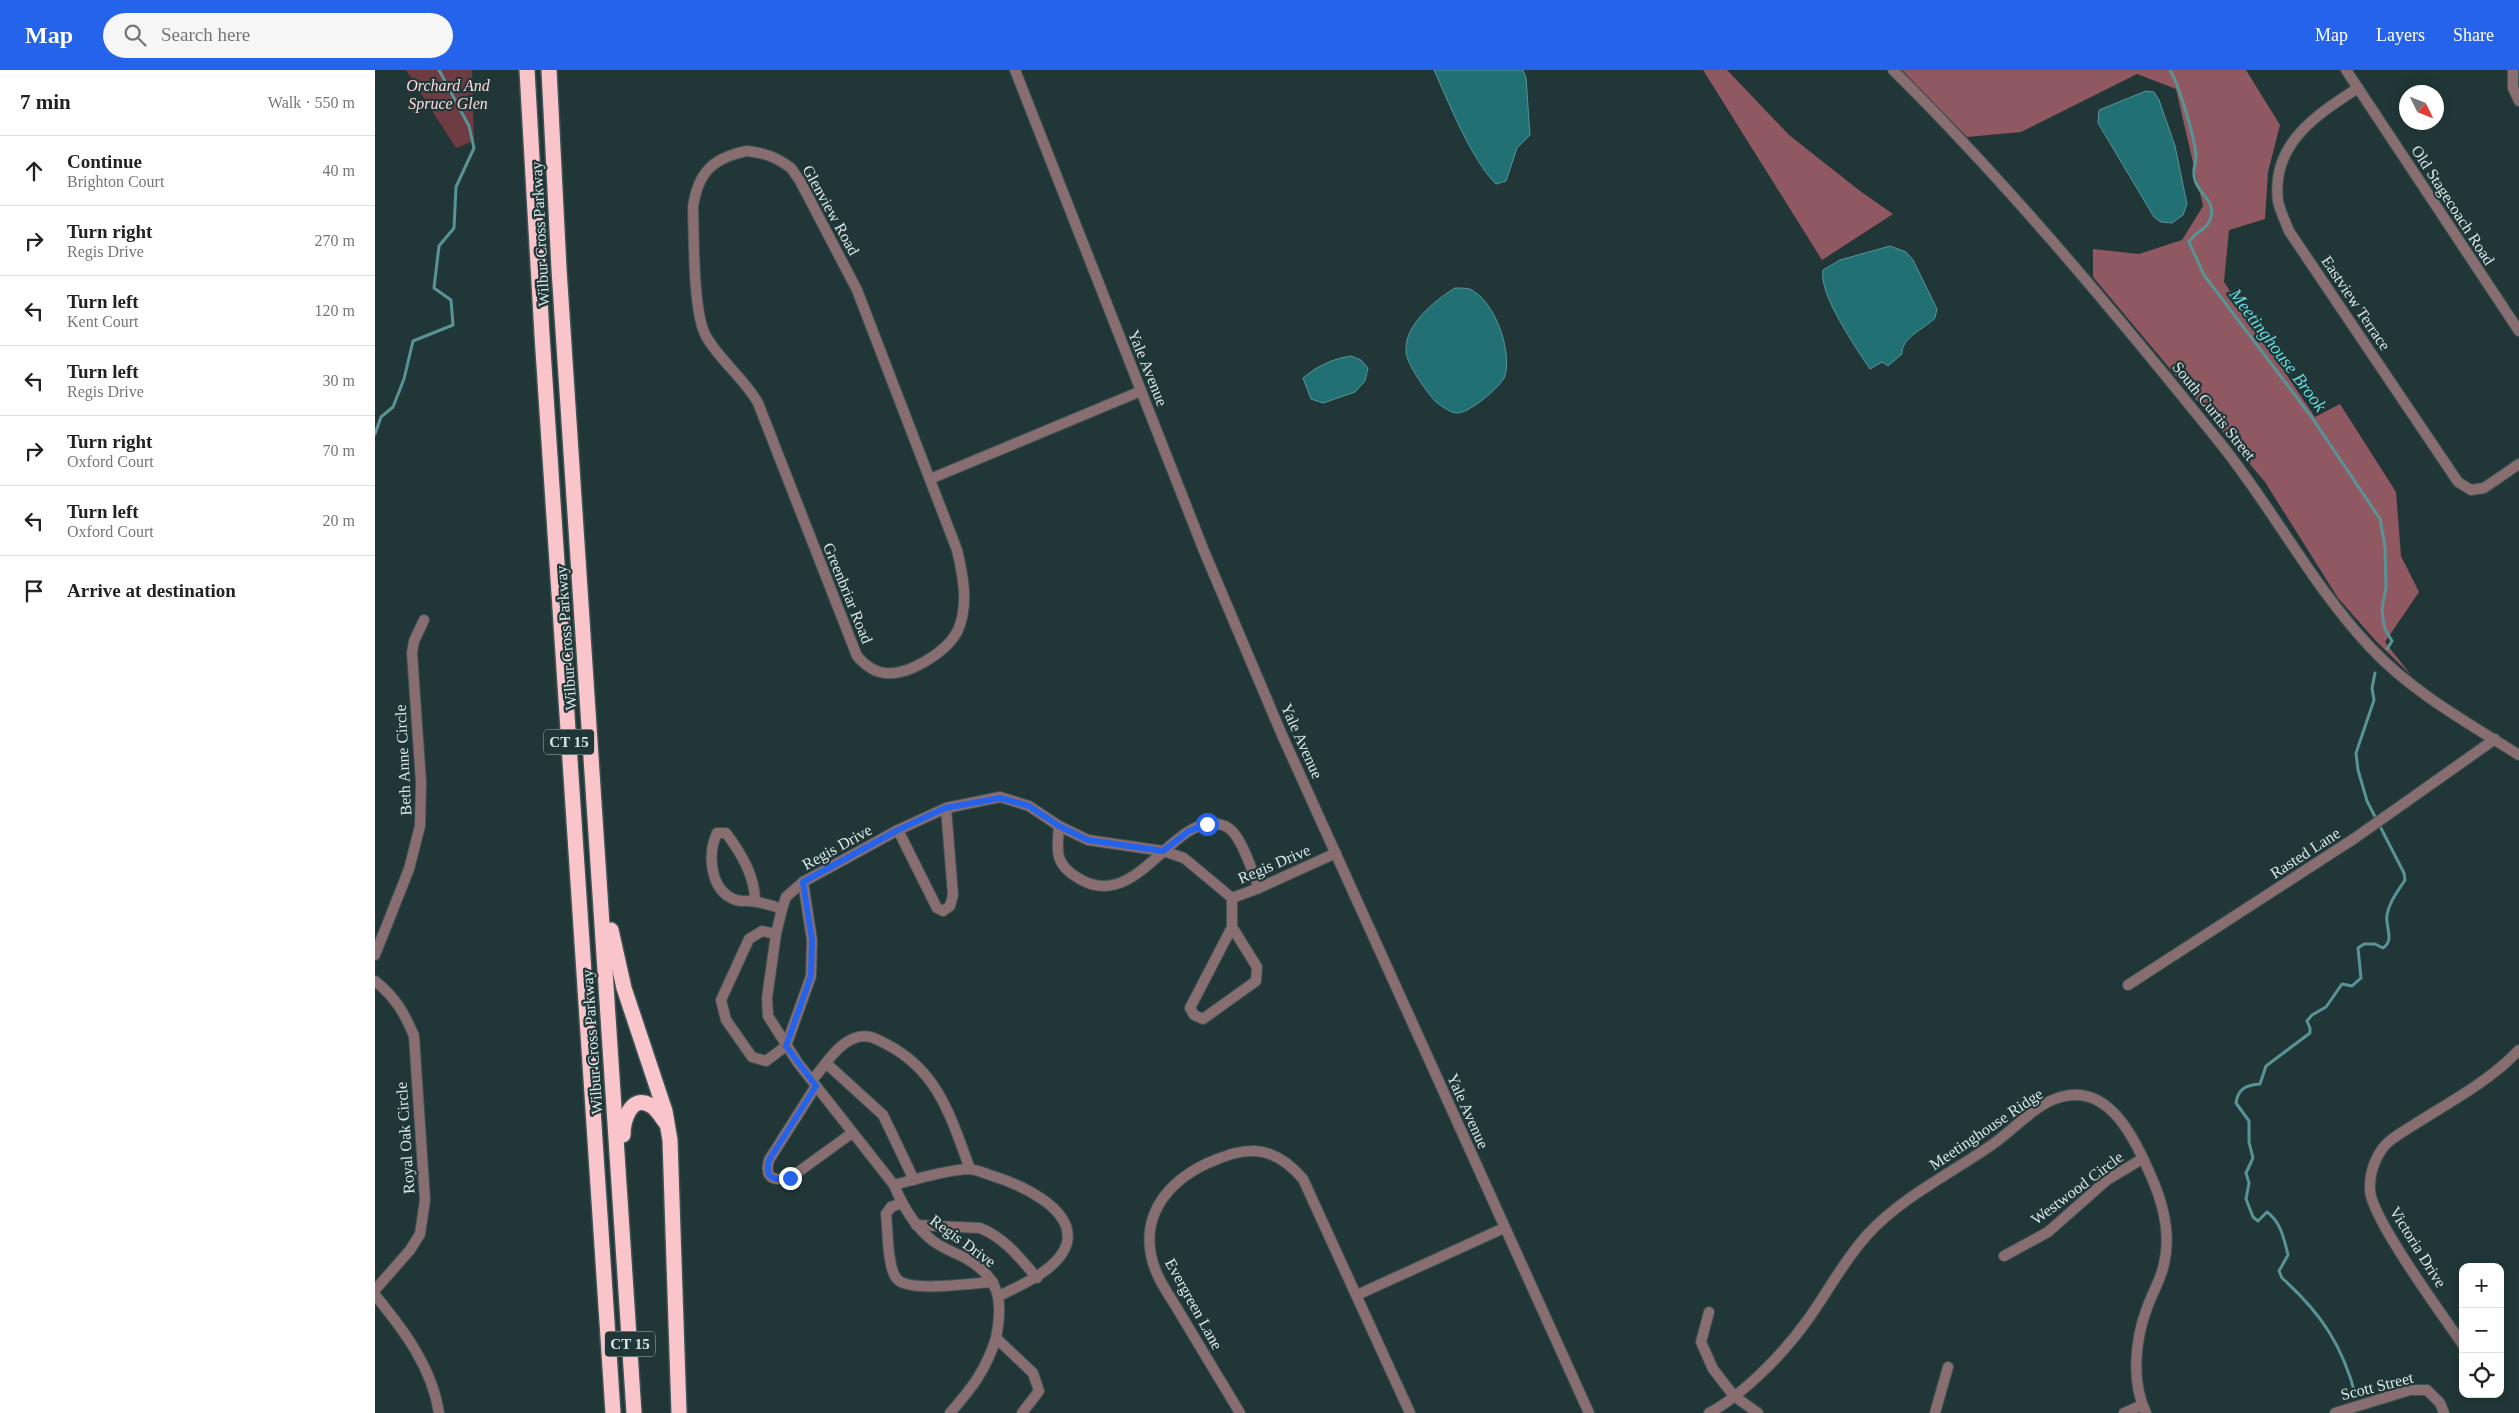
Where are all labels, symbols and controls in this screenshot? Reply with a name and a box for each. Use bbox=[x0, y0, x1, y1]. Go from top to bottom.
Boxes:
search box bbox=[103, 13, 453, 58]
icon: search bbox=[121, 21, 149, 49]
text: Map bbox=[25, 22, 73, 48]
text: Search here bbox=[161, 24, 250, 45]
text: Map bbox=[2315, 25, 2348, 45]
text: Layers bbox=[2376, 25, 2425, 45]
text: Share bbox=[2453, 25, 2494, 45]
park label: Orchard And Spruce Glen bbox=[406, 77, 491, 113]
north arrow bbox=[2399, 85, 2444, 130]
text: 7 min bbox=[20, 90, 71, 114]
text: Walk · 550 m bbox=[268, 94, 355, 111]
street label: Old Stagecoach Road bbox=[2407, 142, 2498, 268]
text: Continue bbox=[67, 151, 142, 172]
icon: ahead bbox=[20, 157, 48, 185]
street label: Wilbur Cross Parkway bbox=[528, 161, 553, 307]
text: 40 m bbox=[323, 162, 355, 179]
street label: Glenview Road bbox=[799, 162, 863, 258]
text: Brighton Court bbox=[67, 173, 164, 190]
text: Turn right bbox=[67, 221, 152, 242]
icon: right bbox=[20, 227, 48, 255]
text: 270 m bbox=[315, 232, 355, 249]
text: Regis Drive bbox=[67, 243, 144, 260]
street label: Eastview Terrace bbox=[2318, 253, 2394, 353]
water label: Meetinghouse Brook bbox=[2225, 284, 2331, 416]
text: Turn left bbox=[67, 291, 139, 312]
icon: left bbox=[20, 297, 48, 325]
text: 120 m bbox=[315, 302, 355, 319]
text: Kent Court bbox=[67, 313, 139, 330]
street label: Yale Avenue bbox=[1125, 328, 1171, 408]
street label: South Curtis Street bbox=[2169, 358, 2259, 464]
text: Turn left bbox=[67, 361, 139, 382]
icon: left bbox=[20, 367, 48, 395]
text: 30 m bbox=[323, 372, 355, 389]
text: Regis Drive bbox=[67, 383, 144, 400]
text: Turn right bbox=[67, 431, 152, 452]
icon: right bbox=[20, 437, 48, 465]
text: 70 m bbox=[323, 442, 355, 459]
text: Oxford Court bbox=[67, 453, 154, 470]
text: Turn left bbox=[67, 501, 139, 522]
icon: left bbox=[20, 507, 48, 535]
text: 20 m bbox=[323, 512, 355, 529]
text: Oxford Court bbox=[67, 523, 154, 540]
street label: Greenbriar Road bbox=[820, 540, 876, 646]
street label: Wilbur Cross Parkway bbox=[552, 565, 581, 711]
icon: arrive bbox=[20, 577, 48, 605]
text: Arrive at destination bbox=[67, 580, 236, 601]
street label: Yale Avenue bbox=[1278, 701, 1326, 781]
street label: Beth Anne Circle bbox=[392, 704, 414, 816]
road number: CT 15 bbox=[544, 730, 594, 754]
route start bbox=[1196, 813, 1219, 836]
street label: Regis Drive bbox=[799, 821, 875, 874]
street label: Rasted Lane bbox=[2267, 824, 2343, 882]
street label: Regis Drive bbox=[1235, 841, 1313, 888]
street label: Wilbur Cross Parkway bbox=[578, 969, 607, 1115]
street label: Yale Avenue bbox=[1444, 1071, 1492, 1151]
street label: Royal Oak Circle bbox=[393, 1081, 418, 1194]
street label: Meetinghouse Ridge bbox=[1926, 1085, 2046, 1174]
street label: Westwood Circle bbox=[2028, 1148, 2126, 1228]
route end bbox=[779, 1167, 802, 1190]
street label: Victoria Drive bbox=[2386, 1204, 2450, 1290]
street label: Regis Drive bbox=[926, 1212, 999, 1271]
street label: Evergreen Lane bbox=[1161, 1256, 1226, 1353]
map controls bbox=[2459, 1263, 2504, 1398]
button: + bbox=[2459, 1263, 2504, 1308]
button: − bbox=[2459, 1308, 2504, 1353]
road number: CT 15 bbox=[605, 1332, 655, 1356]
button: locate bbox=[2459, 1353, 2504, 1398]
street label: Scott Street bbox=[2339, 1369, 2416, 1403]

